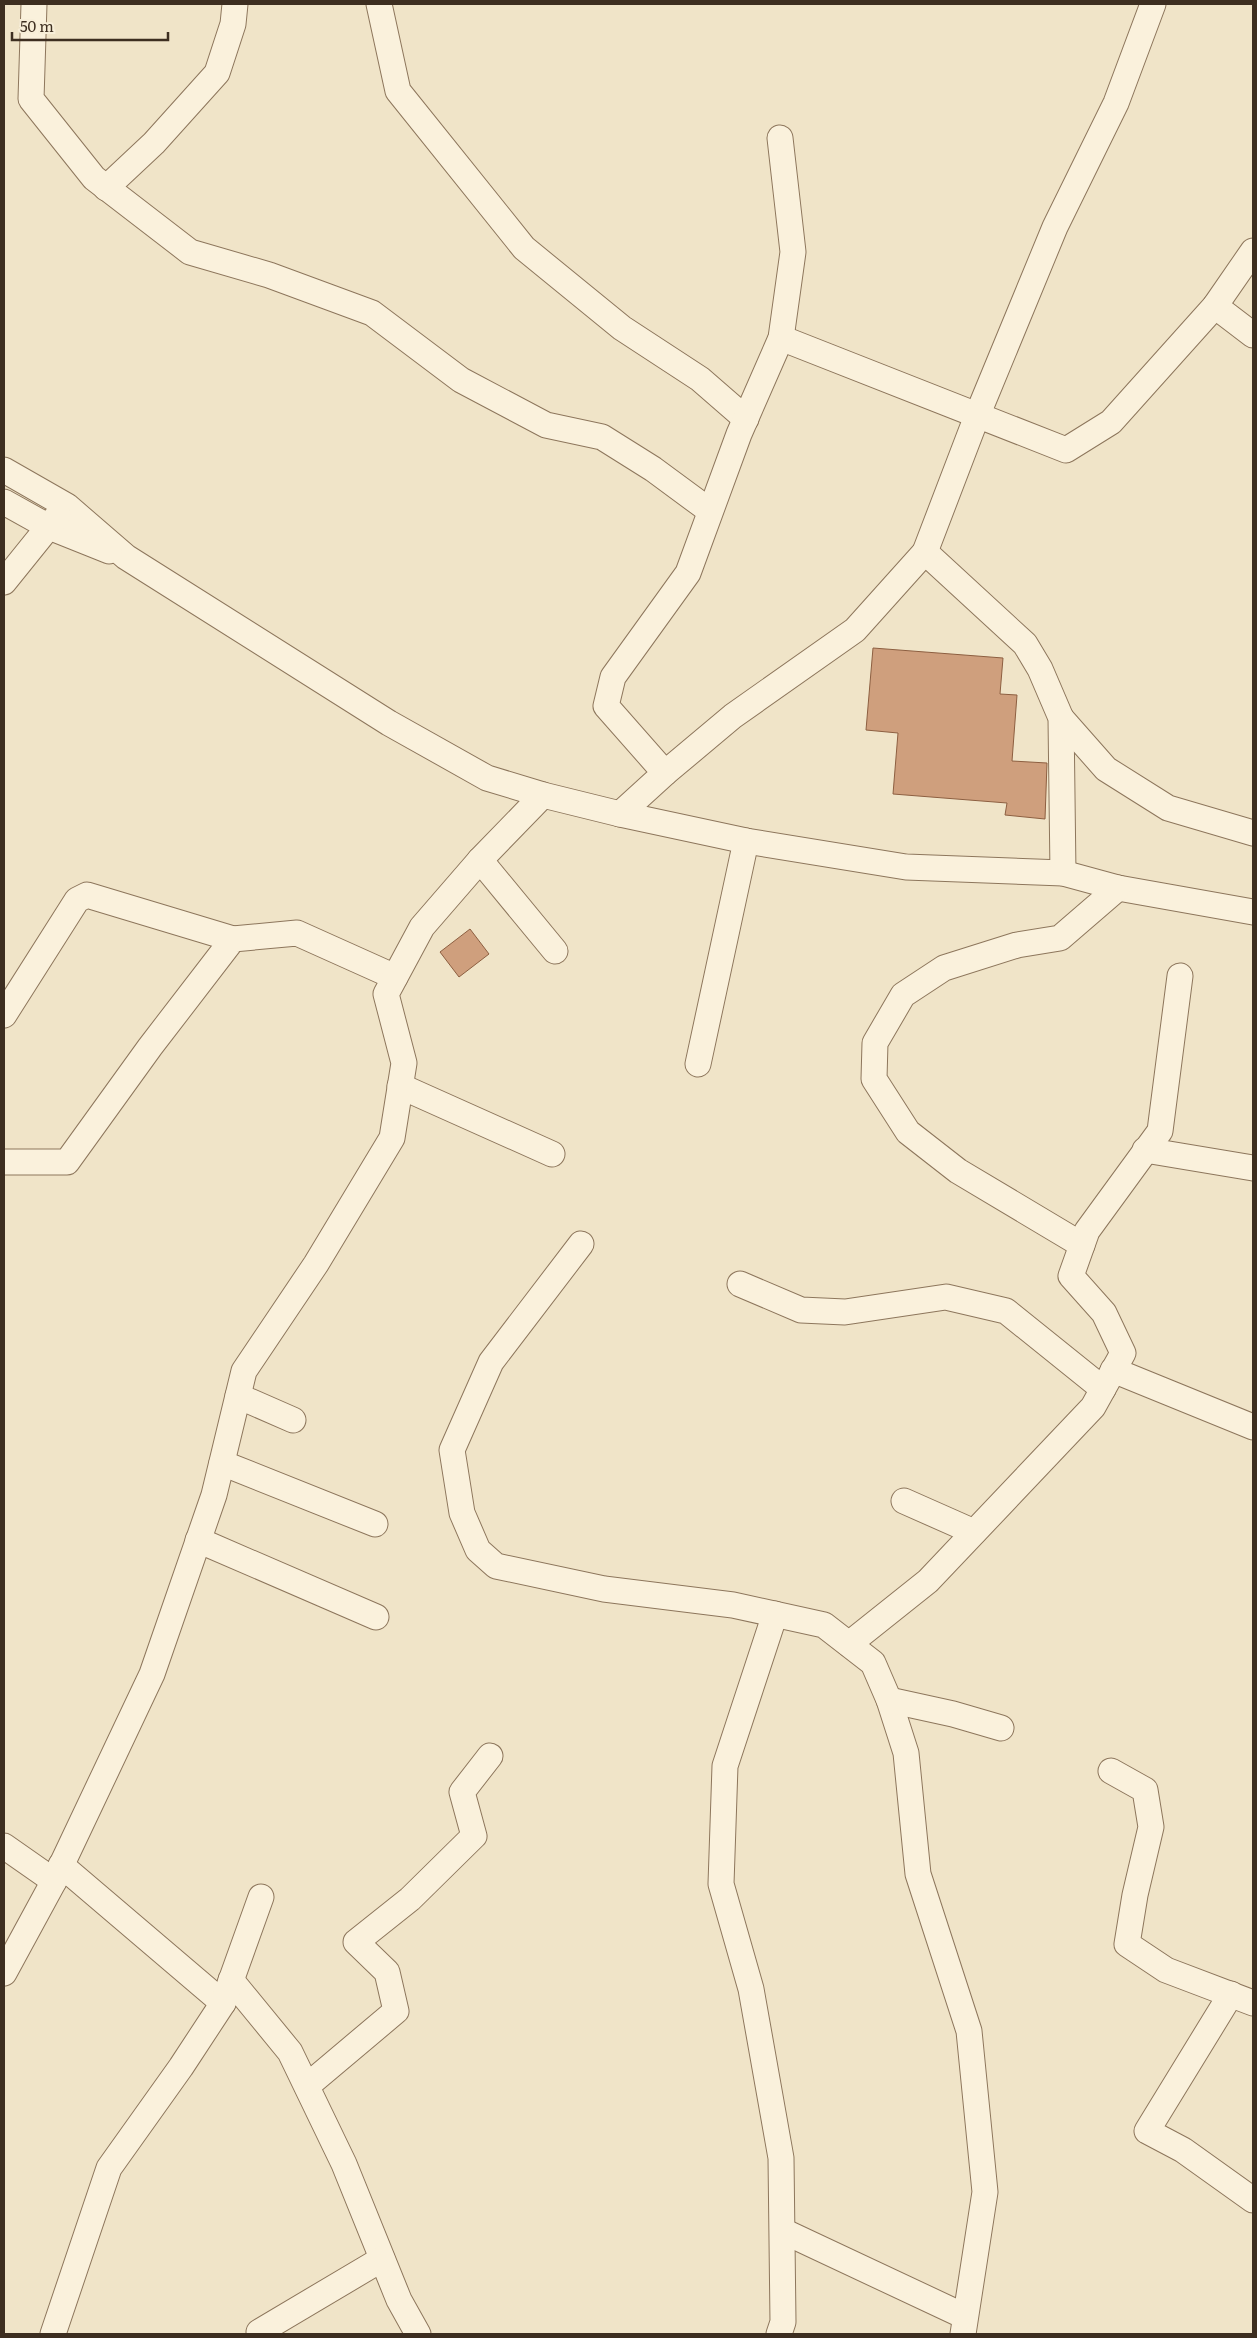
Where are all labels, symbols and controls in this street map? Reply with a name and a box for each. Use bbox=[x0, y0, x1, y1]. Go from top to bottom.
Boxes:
scale bar bbox=[12, 10, 169, 42]
text: 50 m bbox=[20, 14, 54, 37]

